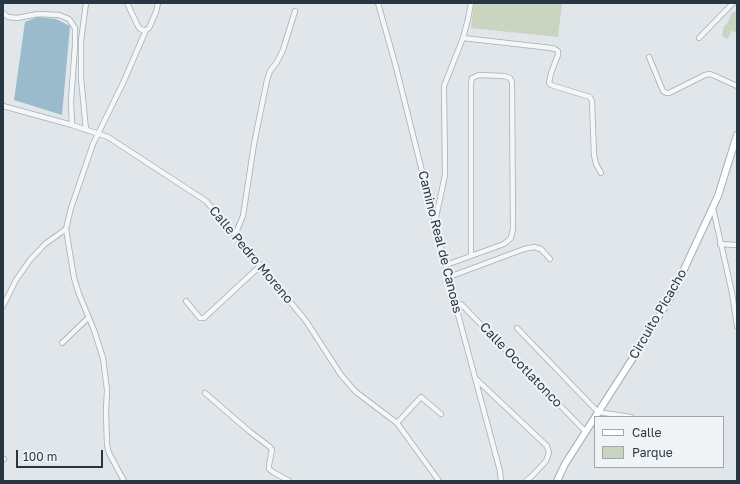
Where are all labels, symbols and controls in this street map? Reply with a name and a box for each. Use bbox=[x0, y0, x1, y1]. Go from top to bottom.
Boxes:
street label: Camino Real de Canoas bbox=[415, 169, 465, 315]
street label: Calle Pedro Moreno bbox=[206, 203, 296, 307]
street label: Circuito Picacho bbox=[626, 266, 690, 362]
street label: Calle Ocotlatonco bbox=[476, 319, 566, 411]
legend bbox=[594, 416, 724, 468]
text: Calle bbox=[632, 425, 661, 440]
scale bar bbox=[18, 442, 105, 468]
text: Parque bbox=[632, 445, 673, 460]
text: 100 m bbox=[23, 449, 57, 464]

